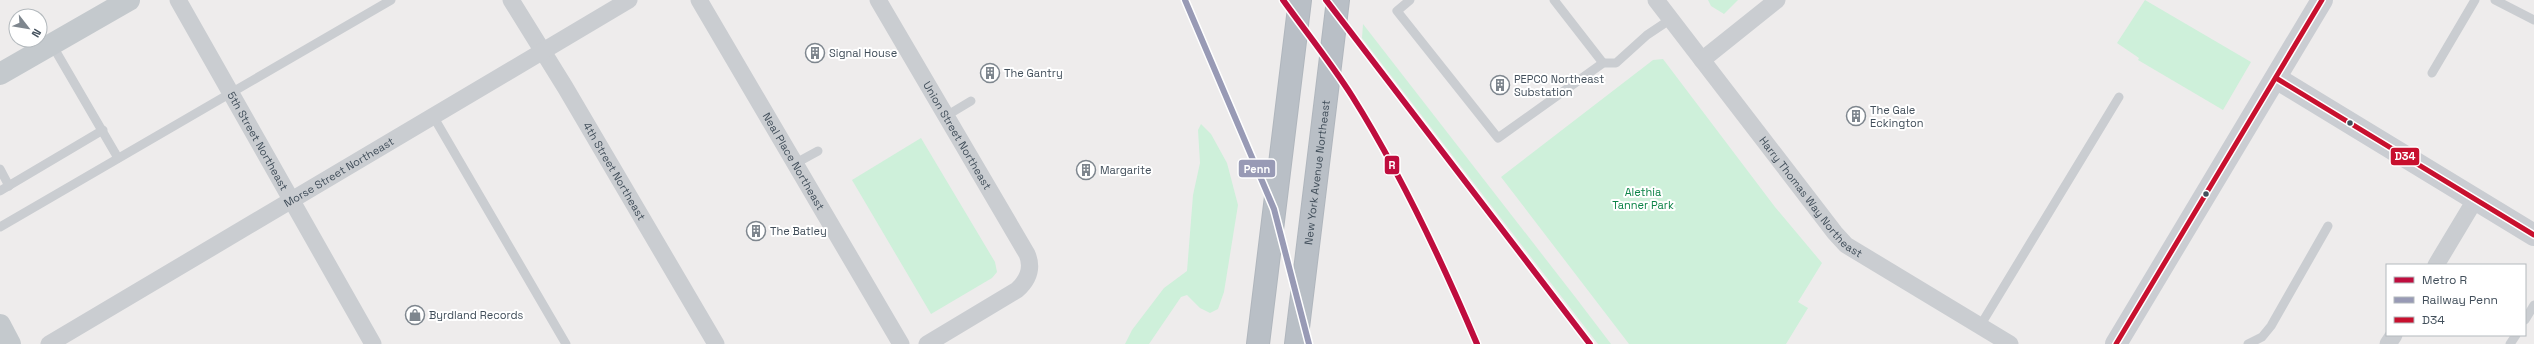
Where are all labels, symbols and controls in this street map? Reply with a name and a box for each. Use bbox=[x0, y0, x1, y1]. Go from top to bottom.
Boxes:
north arrow bbox=[8, 8, 48, 48]
text: N bbox=[29, 26, 44, 40]
building icon: Signal House bbox=[804, 42, 826, 64]
place label: Signal House bbox=[829, 46, 897, 60]
building icon: The Gantry bbox=[979, 62, 1001, 84]
place label: The Gantry bbox=[1004, 66, 1063, 80]
place label: PEPCO Northeast Substation bbox=[1514, 72, 1604, 99]
building icon: PEPCO Northeast Substation bbox=[1489, 74, 1511, 96]
street label: Union Street Northeast bbox=[920, 79, 995, 192]
street label: 5th Street Northeast bbox=[224, 89, 291, 193]
street label: New York Avenue Northeast bbox=[1301, 99, 1333, 246]
place label: The Gale Eckington bbox=[1870, 103, 1924, 130]
building icon: The Gale Eckington bbox=[1845, 105, 1867, 127]
street label: Neal Place Northeast bbox=[760, 110, 828, 213]
unlabelled marker bbox=[2345, 118, 2355, 128]
street label: 4th Street Northeast bbox=[580, 119, 649, 223]
street label: Morse Street Northeast bbox=[281, 134, 396, 210]
street label: Harry Thomas Way Northeast bbox=[1756, 134, 1865, 260]
line badge: D34 bbox=[2390, 147, 2420, 166]
text: D34 bbox=[2394, 149, 2416, 163]
line badge: R bbox=[1384, 155, 1400, 175]
text: R bbox=[1389, 158, 1396, 172]
building icon: Margarite bbox=[1075, 159, 1097, 181]
line badge: Penn bbox=[1238, 159, 1276, 178]
text: Penn bbox=[1244, 162, 1270, 176]
place label: Margarite bbox=[1100, 163, 1151, 177]
park label: Alethia Tanner Park bbox=[1612, 185, 1674, 212]
unlabelled marker bbox=[2201, 189, 2211, 199]
building icon: The Batley bbox=[745, 220, 767, 242]
place label: The Batley bbox=[770, 224, 827, 238]
legend bbox=[2386, 264, 2526, 336]
text: Metro R bbox=[2422, 272, 2467, 288]
text: Railway Penn bbox=[2422, 292, 2498, 308]
shop icon: Byrdland Records bbox=[404, 304, 426, 326]
place label: Byrdland Records bbox=[429, 308, 524, 322]
text: D34 bbox=[2422, 312, 2445, 328]

